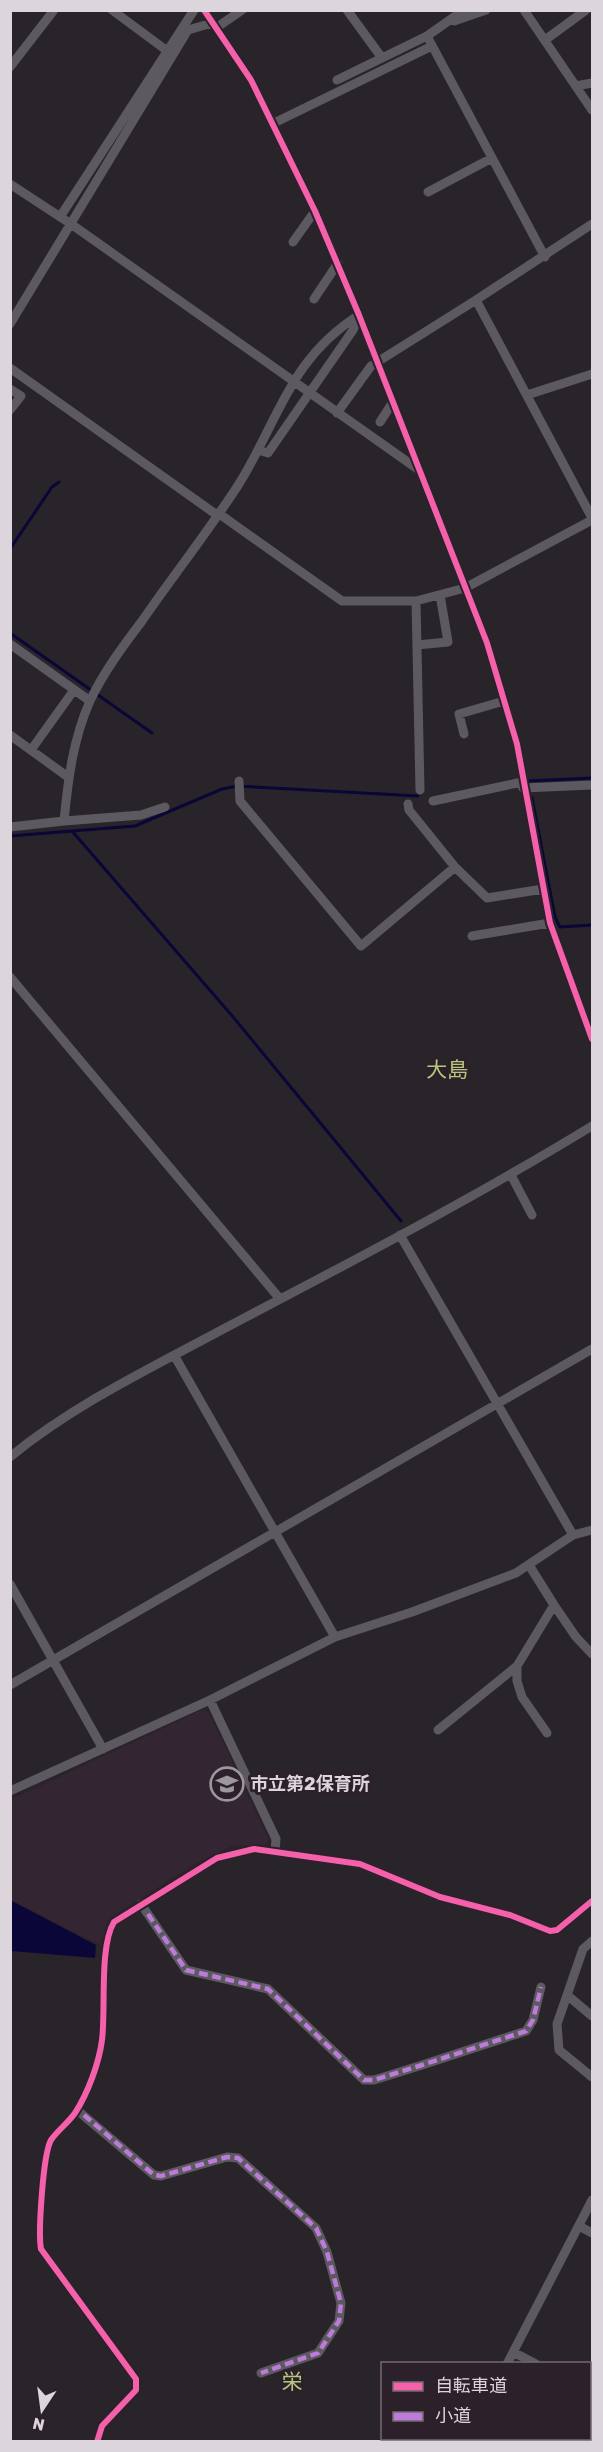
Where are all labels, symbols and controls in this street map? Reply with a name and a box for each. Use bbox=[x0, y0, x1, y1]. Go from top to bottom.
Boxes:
district label: 大島 bbox=[426, 1057, 468, 1082]
school or university icon: 市立第2保育所 bbox=[209, 1766, 245, 1802]
place label: 市立第2保育所 bbox=[250, 1773, 370, 1795]
legend bbox=[381, 2362, 591, 2440]
district label: 栄 bbox=[282, 2369, 303, 2394]
text: 自転車道 bbox=[435, 2375, 507, 2397]
north arrow bbox=[12, 2380, 72, 2440]
text: 小道 bbox=[435, 2405, 471, 2427]
text: N bbox=[31, 2414, 46, 2435]

